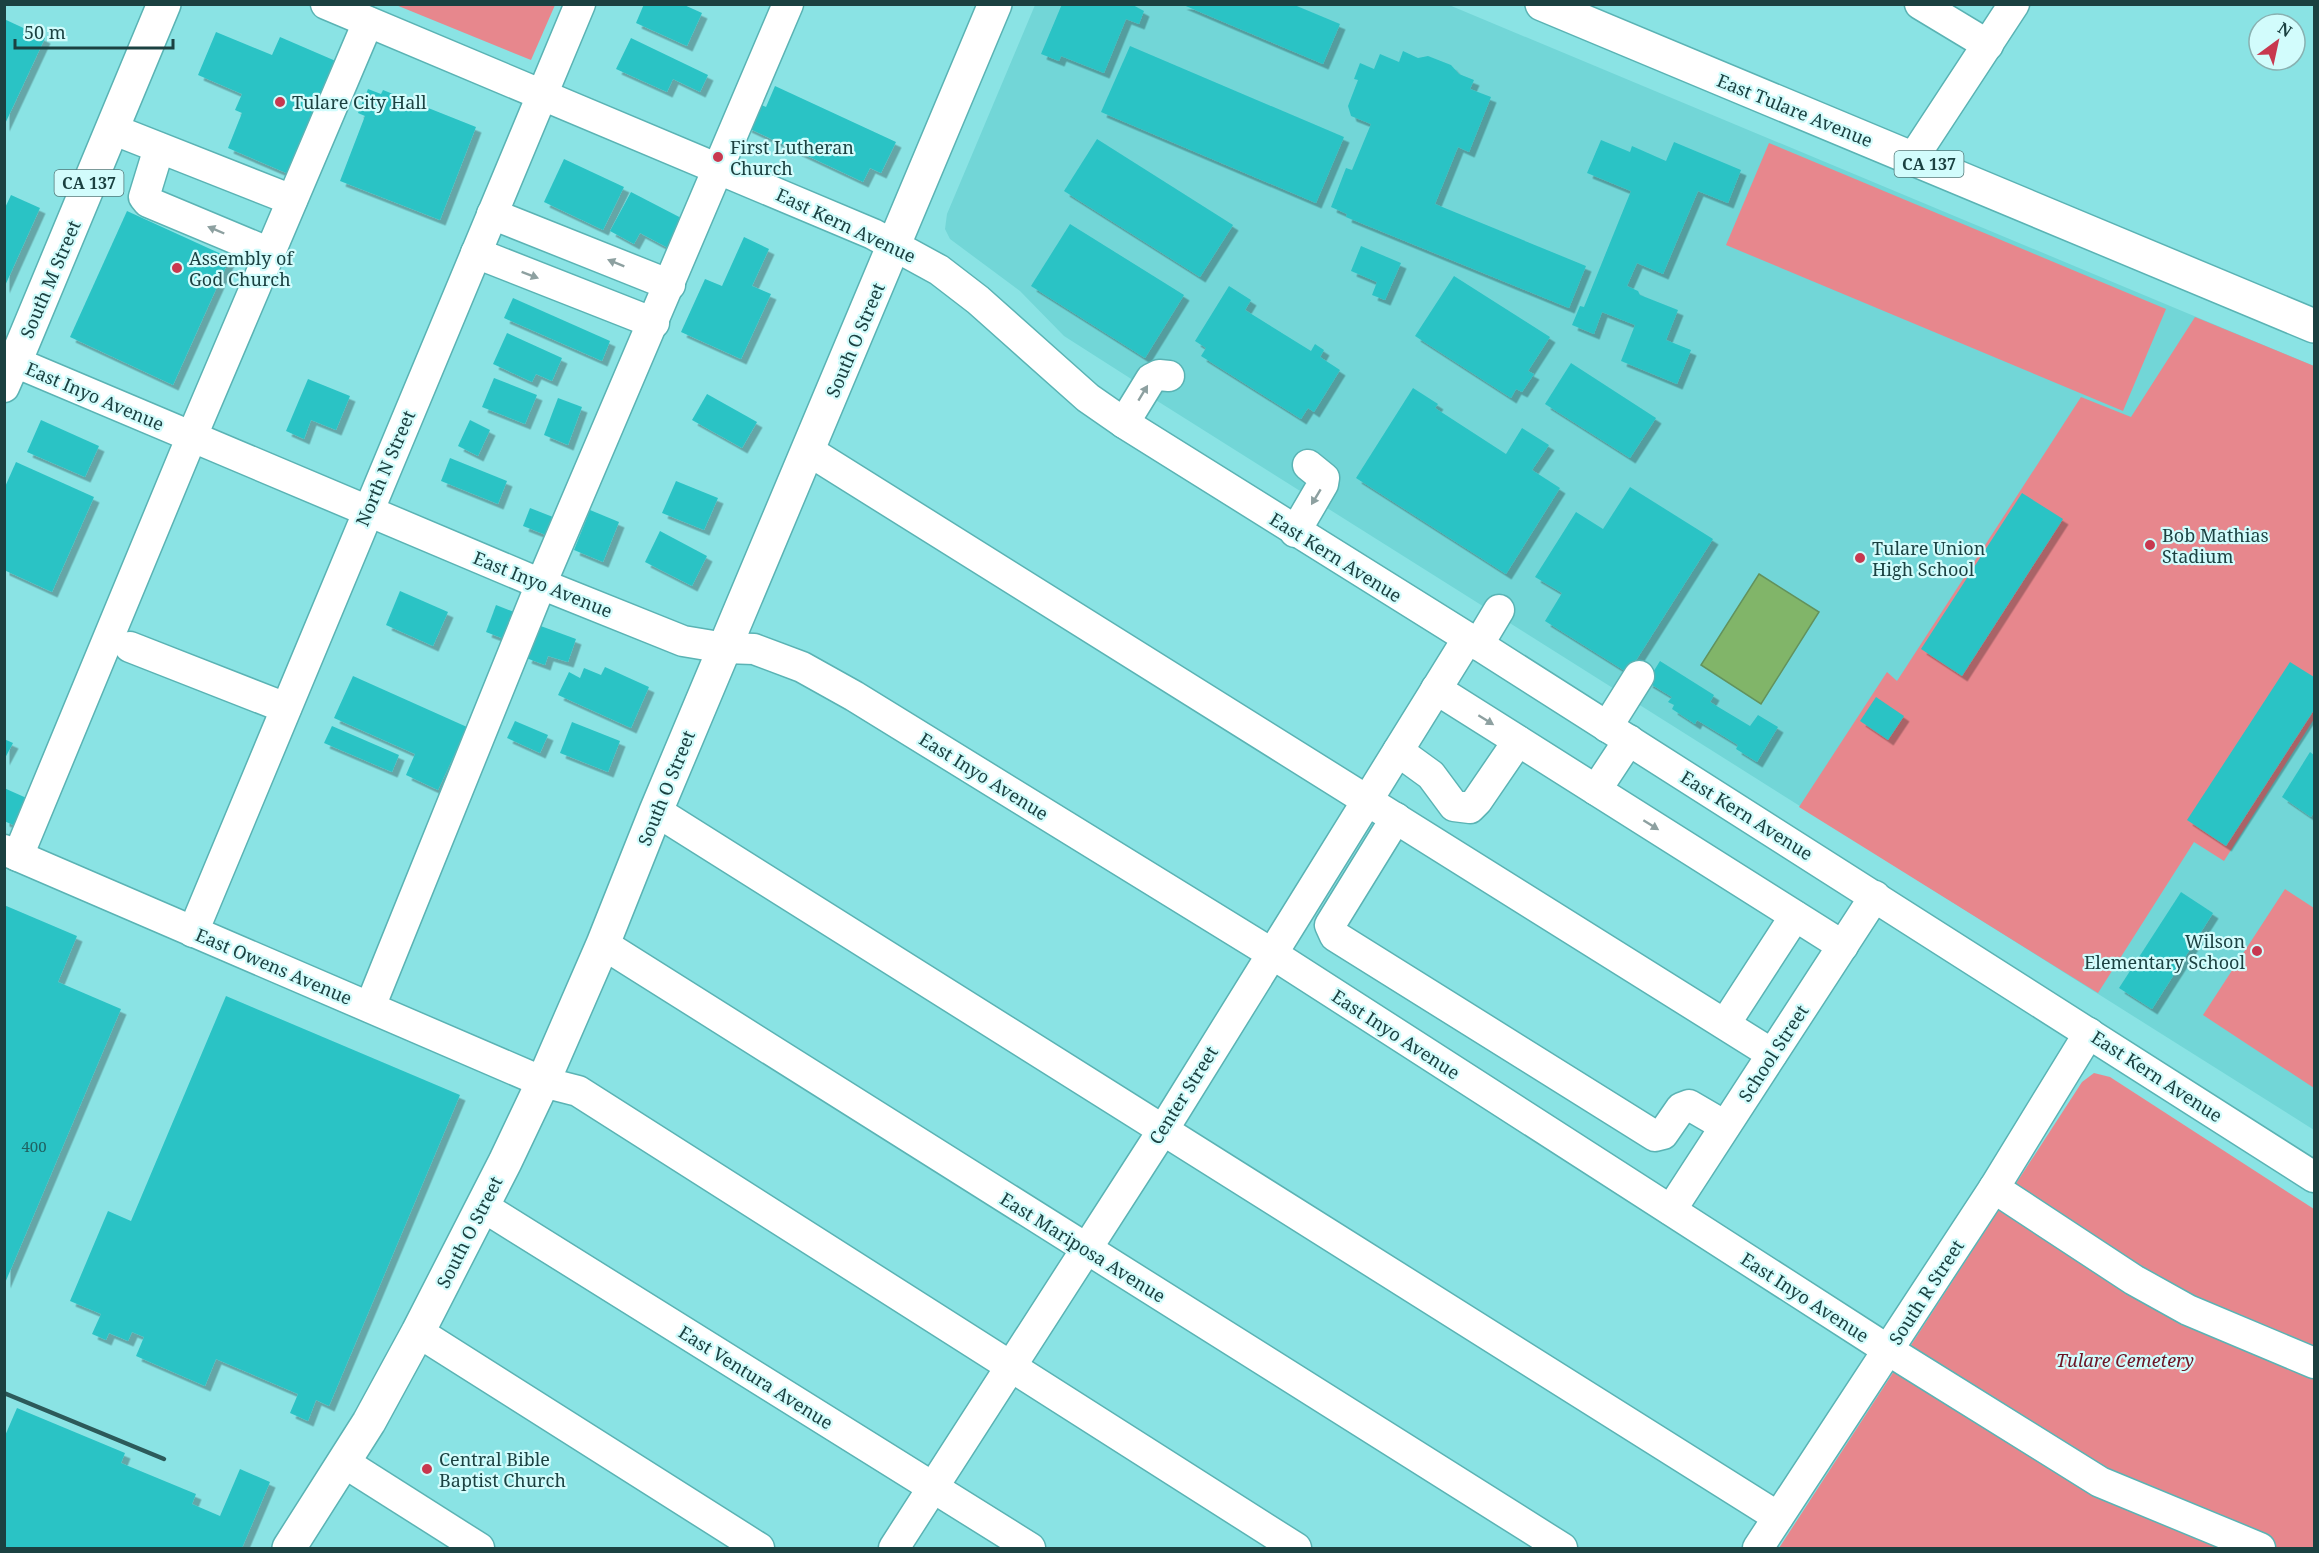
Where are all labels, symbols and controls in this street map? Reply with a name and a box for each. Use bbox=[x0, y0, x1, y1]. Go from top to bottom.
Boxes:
scale bar bbox=[15, 12, 172, 50]
north arrow bbox=[2247, 12, 2307, 72]
text: N bbox=[2274, 17, 2297, 42]
text: 50 m bbox=[24, 20, 66, 44]
street label: East Tulare Avenue bbox=[1714, 68, 1876, 152]
place label: Tulare City Hall bbox=[292, 90, 427, 114]
marker: Tulare City Hall bbox=[273, 95, 287, 109]
place label: First Lutheran Church bbox=[730, 135, 854, 180]
marker: First Lutheran Church bbox=[711, 150, 725, 164]
road number: CA 137 bbox=[1894, 151, 1964, 177]
road number: CA 137 bbox=[54, 170, 124, 196]
street label: East Kern Avenue bbox=[772, 182, 920, 268]
street label: South M Street bbox=[14, 216, 86, 342]
one-way arrow bbox=[207, 225, 225, 234]
place label: Assembly of God Church bbox=[189, 246, 294, 291]
one-way arrow bbox=[606, 258, 624, 268]
marker: Assembly of God Church bbox=[170, 261, 184, 275]
one-way arrow bbox=[521, 270, 539, 280]
street label: South O Street bbox=[820, 279, 890, 401]
street label: East Inyo Avenue bbox=[22, 356, 168, 436]
one-way arrow bbox=[1137, 385, 1148, 401]
street label: North N Street bbox=[350, 406, 420, 530]
one-way arrow bbox=[1311, 489, 1321, 506]
street label: East Kern Avenue bbox=[1265, 507, 1407, 607]
place label: Bob Mathias Stadium bbox=[2162, 523, 2269, 568]
place label: Tulare Union High School bbox=[1872, 536, 1986, 581]
marker: Bob Mathias Stadium bbox=[2143, 538, 2157, 552]
street label: East Inyo Avenue bbox=[470, 545, 616, 623]
marker: Tulare Union High School bbox=[1853, 551, 1867, 565]
one-way arrow bbox=[1478, 715, 1494, 726]
street label: South O Street bbox=[632, 727, 700, 849]
street label: East Inyo Avenue bbox=[915, 727, 1053, 825]
street label: East Kern Avenue bbox=[1676, 765, 1818, 865]
one-way arrow bbox=[1643, 819, 1659, 830]
street label: East Owens Avenue bbox=[192, 922, 356, 1010]
place label: Wilson Elementary School bbox=[2084, 929, 2245, 974]
marker: Wilson Elementary School bbox=[2250, 944, 2264, 958]
street label: East Inyo Avenue bbox=[1327, 984, 1465, 1084]
street label: School Street bbox=[1733, 1000, 1813, 1106]
street label: East Kern Avenue bbox=[2087, 1025, 2227, 1127]
street label: Center Street bbox=[1143, 1041, 1223, 1149]
house number: 400 bbox=[21, 1136, 47, 1156]
street label: South O Street bbox=[431, 1172, 507, 1292]
street label: East Mariposa Avenue bbox=[996, 1186, 1170, 1308]
street label: South R Street bbox=[1883, 1235, 1969, 1349]
street label: East Inyo Avenue bbox=[1736, 1247, 1874, 1347]
street label: East Ventura Avenue bbox=[674, 1320, 838, 1434]
park label: Tulare Cemetery bbox=[2056, 1348, 2194, 1372]
place label: Central Bible Baptist Church bbox=[439, 1447, 566, 1492]
marker: Central Bible Baptist Church bbox=[420, 1462, 434, 1476]

